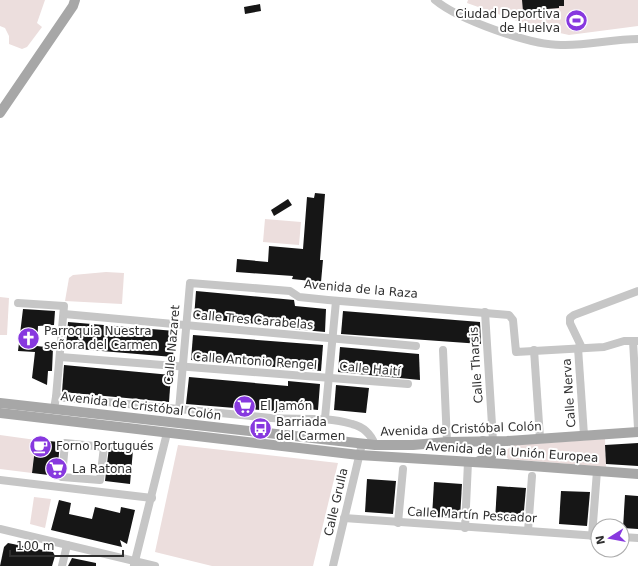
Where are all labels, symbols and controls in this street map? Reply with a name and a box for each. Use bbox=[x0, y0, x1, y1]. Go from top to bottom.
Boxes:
place label: Ciudad Deportiva de Huelva bbox=[455, 7, 560, 35]
sports icon: Ciudad Deportiva de Huelva bbox=[563, 8, 589, 34]
street label: Avenida de la Raza bbox=[304, 277, 418, 301]
street label: Calle Nazaret bbox=[162, 304, 182, 386]
street label: Calle Tres Carabelas bbox=[192, 308, 314, 332]
place label: Parroquia Nuestra señora del Carmen bbox=[44, 324, 158, 352]
church icon: Parroquia Nuestra señora del Carmen bbox=[16, 325, 42, 351]
street label: Calle Tharsis bbox=[466, 326, 486, 404]
street label: Calle Antonio Rengel bbox=[192, 350, 318, 372]
street label: Calle Nerva bbox=[560, 358, 578, 428]
street label: Calle Haití bbox=[339, 359, 402, 379]
street label: Avenida de Cristóbal Colón bbox=[60, 389, 222, 423]
supermarket icon: El Jamón bbox=[232, 393, 258, 419]
place label: El Jamón bbox=[260, 399, 312, 413]
place label: Barriada del Carmen bbox=[276, 415, 345, 443]
bus stop icon: Barriada del Carmen bbox=[248, 416, 274, 442]
street label: Avenida de Cristóbal Colón bbox=[380, 419, 542, 439]
cafe icon: Forno Portugués bbox=[27, 433, 53, 459]
place label: Forno Portugués bbox=[56, 439, 154, 453]
street label: Avenida de la Unión Europea bbox=[425, 439, 599, 465]
supermarket icon: La Ratona bbox=[44, 456, 70, 482]
place label: La Ratona bbox=[72, 462, 132, 476]
street label: Calle Grulla bbox=[321, 467, 351, 537]
street label: Calle Martín Pescador bbox=[407, 505, 537, 525]
north arrow bbox=[590, 518, 630, 558]
scale bar bbox=[10, 532, 123, 558]
text: N bbox=[593, 534, 608, 546]
text: 100 m bbox=[16, 539, 54, 553]

